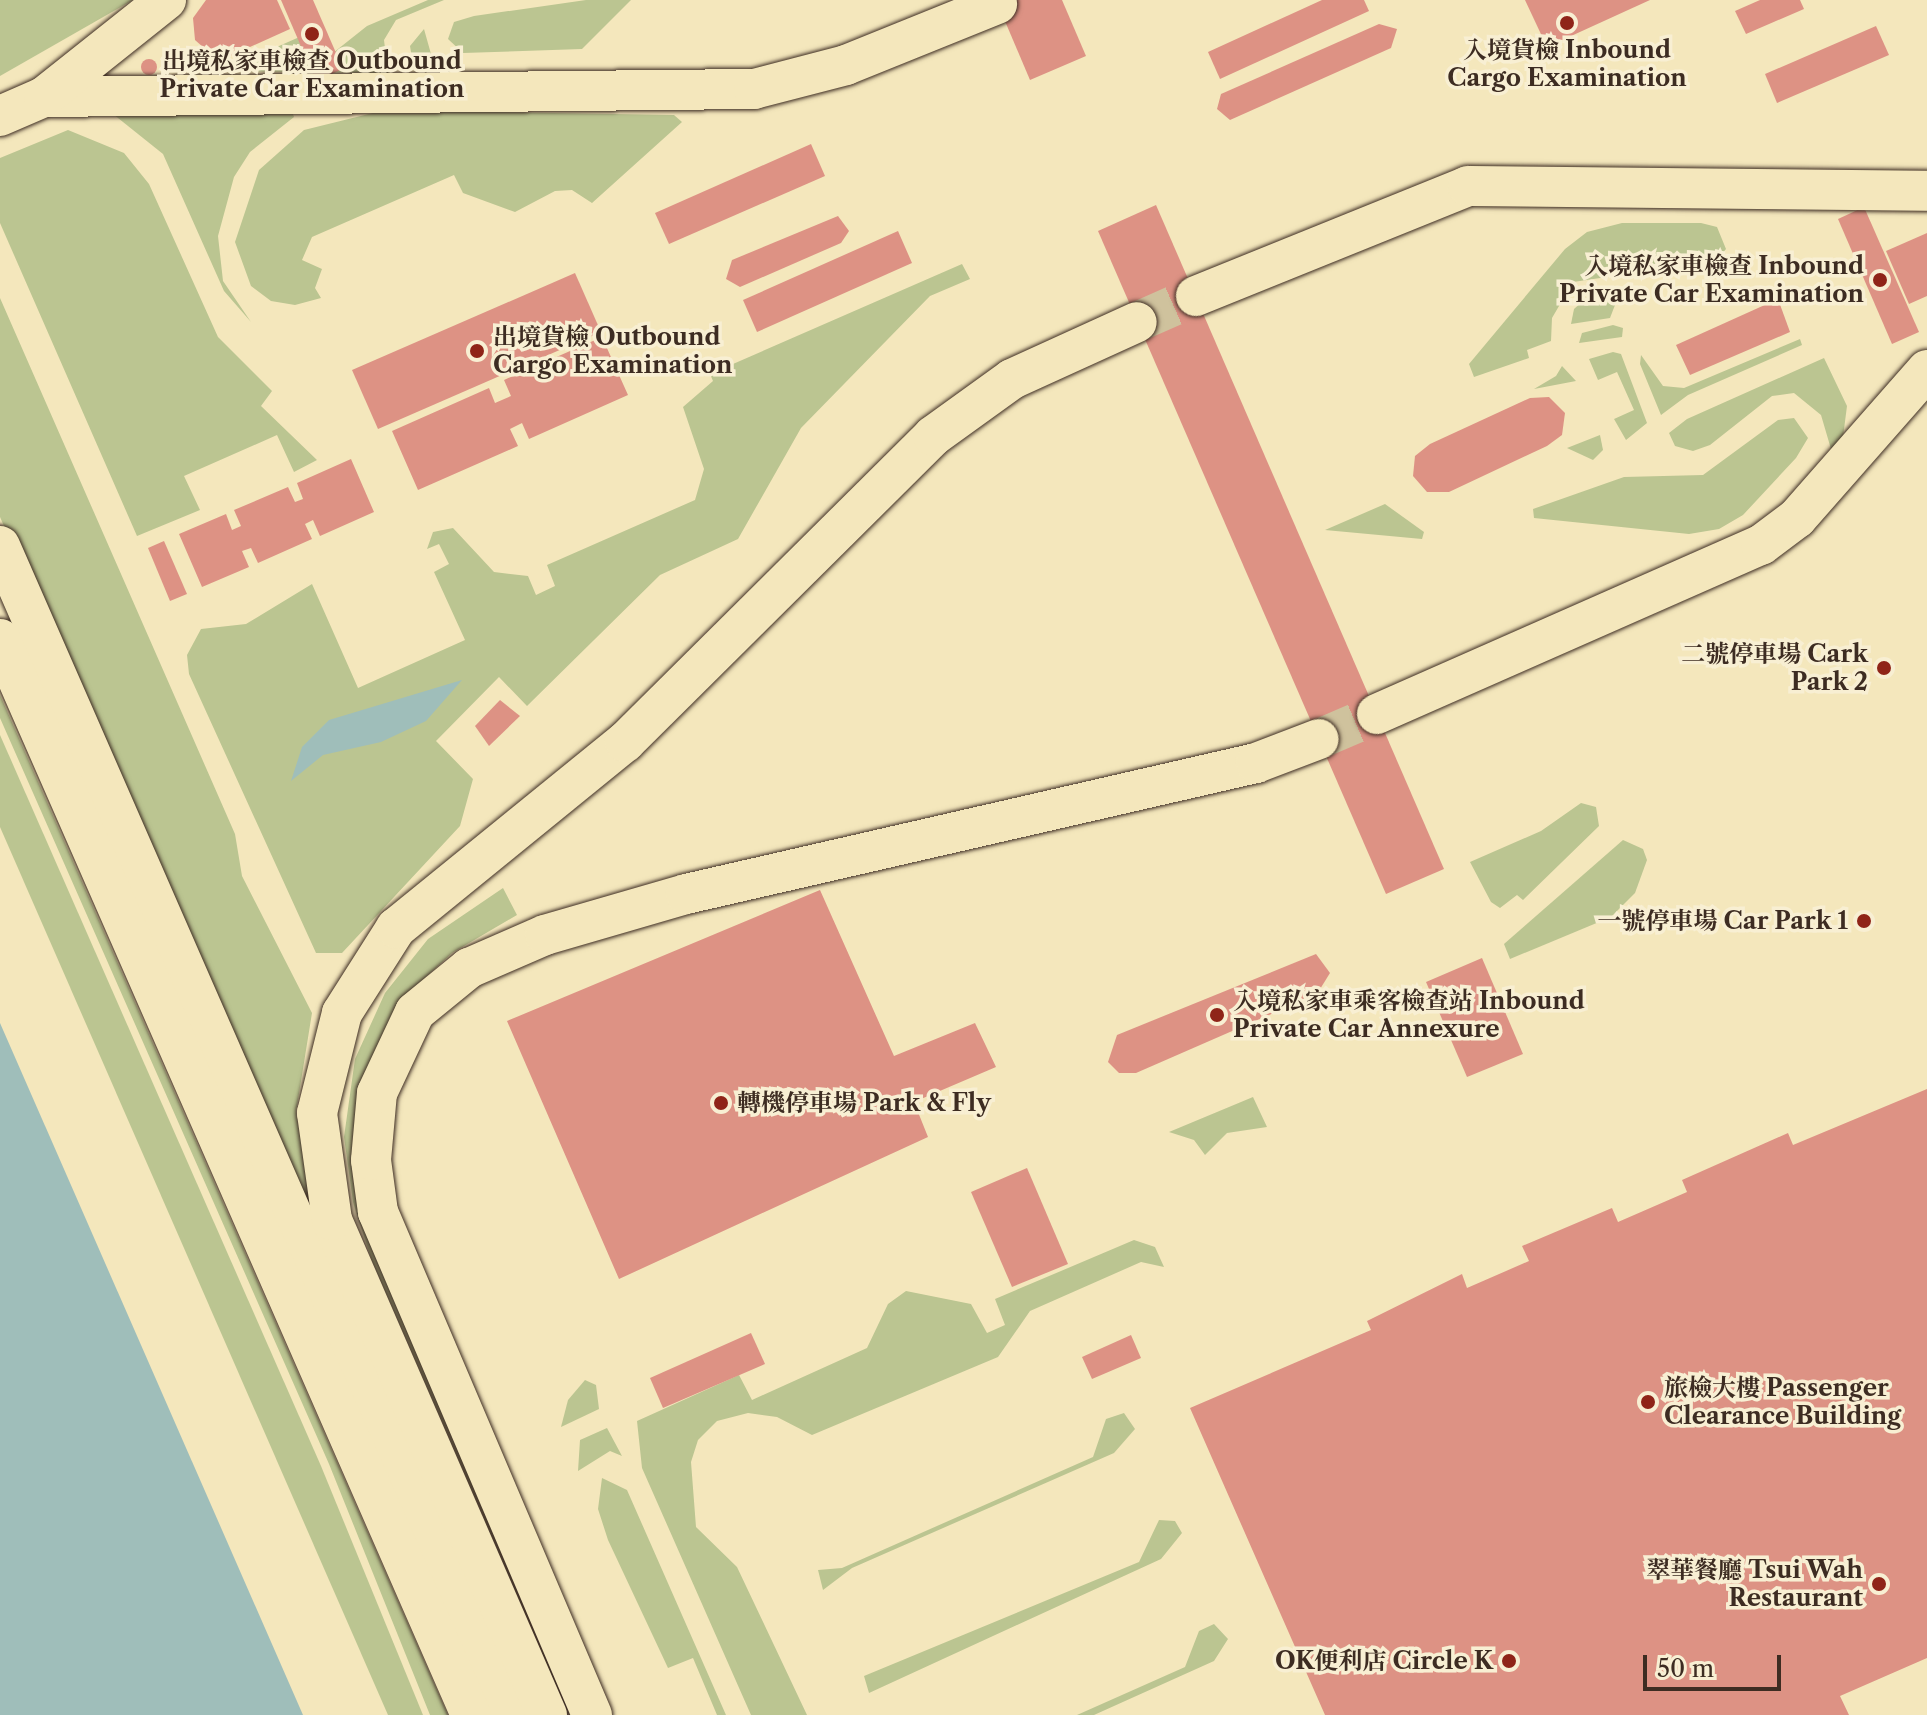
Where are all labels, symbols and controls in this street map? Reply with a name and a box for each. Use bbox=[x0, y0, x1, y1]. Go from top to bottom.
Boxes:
marker: 入境貨檢 Inbound Cargo Examination bbox=[1558, 14, 1576, 32]
marker: 出境私家車檢查 Outbound Private Car Examination bbox=[303, 25, 321, 43]
place label: 入境貨檢 Inbound Cargo Examination bbox=[1447, 36, 1687, 92]
place label: 出境私家車檢查 Outbound Private Car Examination bbox=[159, 47, 465, 103]
place label: 入境私家車檢查 Inbound Private Car Examination bbox=[1559, 252, 1864, 308]
marker: 入境私家車檢查 Inbound Private Car Examination bbox=[1871, 271, 1889, 289]
place label: 出境貨檢 Outbound Cargo Examination bbox=[493, 323, 732, 379]
marker: 出境貨檢 Outbound Cargo Examination bbox=[468, 342, 486, 360]
place label: 二號停車場 Cark Park 2 bbox=[1681, 640, 1868, 696]
marker: 二號停車場 Cark Park 2 bbox=[1875, 659, 1893, 677]
place label: 一號停車場 Car Park 1 bbox=[1597, 907, 1848, 935]
marker: 一號停車場 Car Park 1 bbox=[1855, 912, 1873, 930]
place label: 入境私家車乘客檢查站 Inbound Private Car Annexure bbox=[1233, 987, 1585, 1043]
marker: 入境私家車乘客檢查站 Inbound Private Car Annexure bbox=[1208, 1006, 1226, 1024]
place label: 轉機停車場 Park & Fly bbox=[737, 1089, 991, 1117]
marker: 轉機停車場 Park & Fly bbox=[712, 1094, 730, 1112]
place label: 旅檢大樓 Passenger Clearance Building bbox=[1664, 1374, 1901, 1430]
marker: 旅檢大樓 Passenger Clearance Building bbox=[1639, 1393, 1657, 1411]
place label: 翠華餐廳 Tsui Wah Restaurant bbox=[1645, 1556, 1863, 1612]
marker: 翠華餐廳 Tsui Wah Restaurant bbox=[1870, 1575, 1888, 1593]
scale bar bbox=[1647, 1639, 1785, 1689]
place label: OK便利店 Circle K bbox=[1275, 1647, 1493, 1675]
marker: OK便利店 Circle K bbox=[1500, 1652, 1518, 1670]
text: 50 m bbox=[1657, 1654, 1714, 1683]

